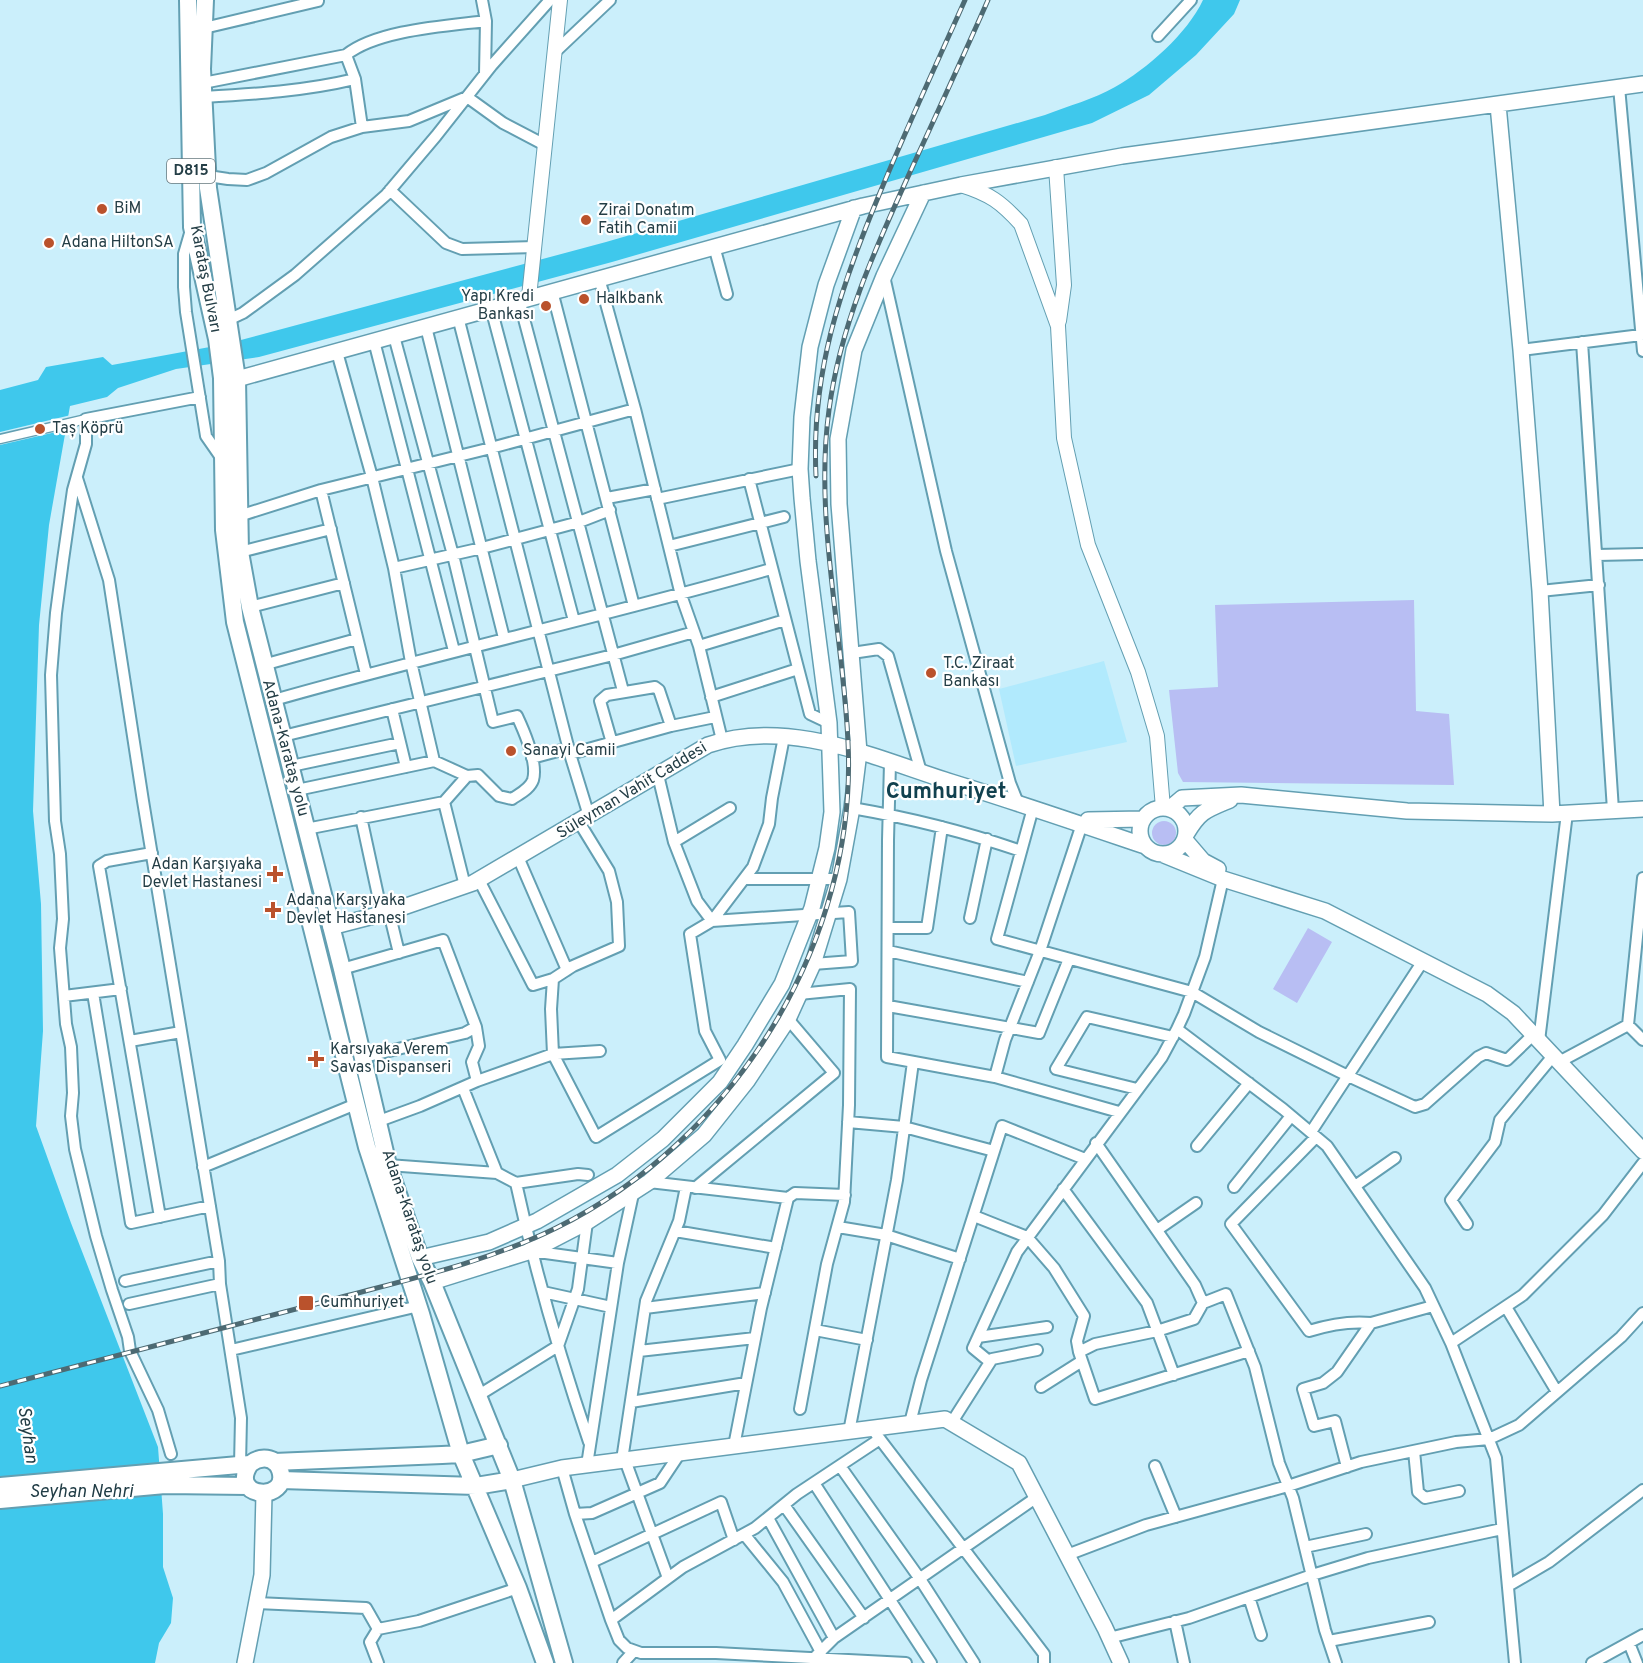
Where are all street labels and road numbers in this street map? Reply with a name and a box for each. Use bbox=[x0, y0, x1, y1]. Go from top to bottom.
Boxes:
road number: D815 bbox=[167, 159, 215, 183]
street label: Karataş Bulvarı bbox=[185, 224, 225, 334]
street label: Adana-Karataş yolu bbox=[257, 677, 313, 819]
street label: Süleyman Vahit Caddesi bbox=[553, 738, 711, 844]
street label: Adana-Karataş yolu bbox=[377, 1147, 441, 1287]

